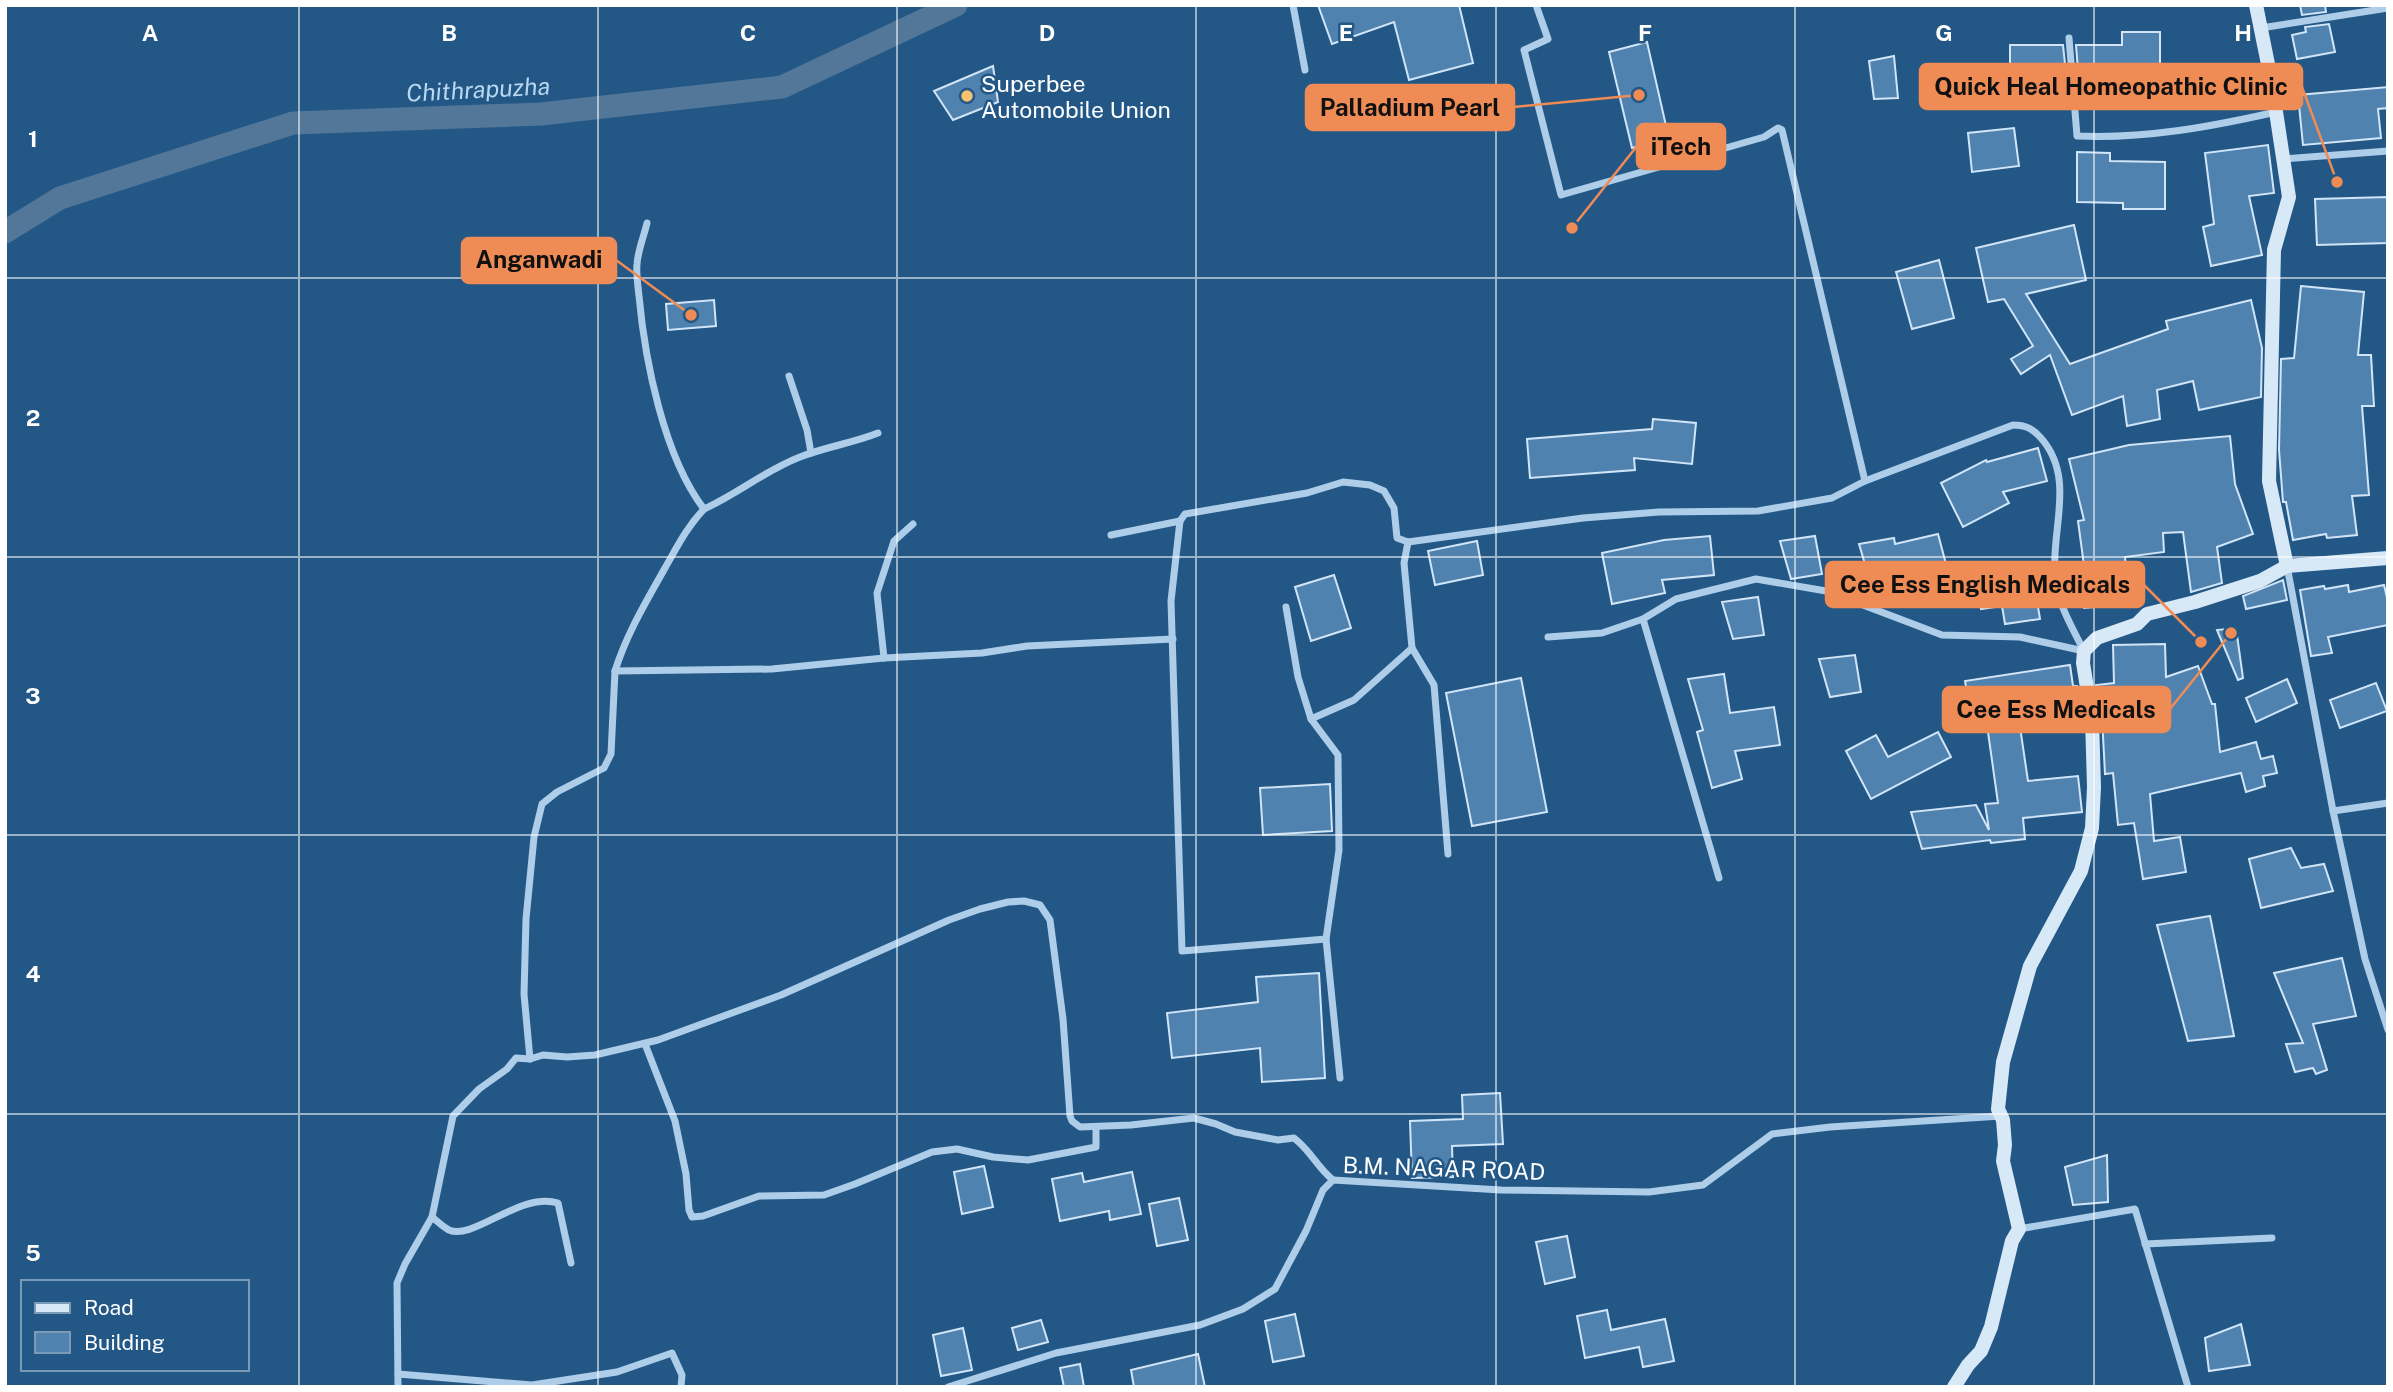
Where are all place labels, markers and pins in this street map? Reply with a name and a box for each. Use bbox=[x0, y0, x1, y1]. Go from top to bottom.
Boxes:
callout: Quick Heal Homeopathic Clinic bbox=[1920, 64, 2302, 109]
place label: Superbee Automobile Union bbox=[981, 70, 1171, 123]
callout: Palladium Pearl bbox=[1306, 85, 1514, 130]
marker: Superbee Automobile Union bbox=[959, 88, 975, 104]
callout: iTech bbox=[1637, 124, 1725, 169]
callout: Anganwadi bbox=[462, 238, 616, 283]
callout: Cee Ess English Medicals bbox=[1826, 562, 2144, 607]
callout: Cee Ess Medicals bbox=[1943, 687, 2170, 732]

